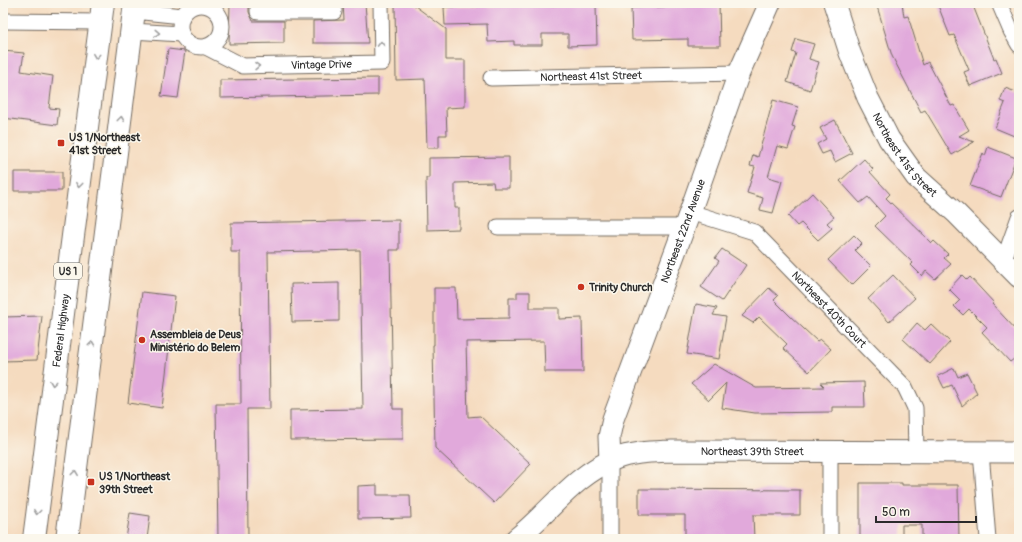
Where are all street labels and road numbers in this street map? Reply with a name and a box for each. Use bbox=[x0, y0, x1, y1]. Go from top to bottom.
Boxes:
street label: Vintage Drive bbox=[291, 58, 353, 72]
street label: Northeast 41st Street bbox=[540, 69, 642, 84]
street label: Northeast 41st Street bbox=[870, 111, 940, 200]
street label: Northeast 22nd Avenue bbox=[658, 177, 708, 285]
road number: US 1 bbox=[54, 263, 82, 279]
street label: Northeast 40th Court bbox=[789, 269, 870, 351]
street label: Federal Highway bbox=[50, 293, 73, 368]
street label: Northeast 39th Street bbox=[701, 445, 804, 458]

